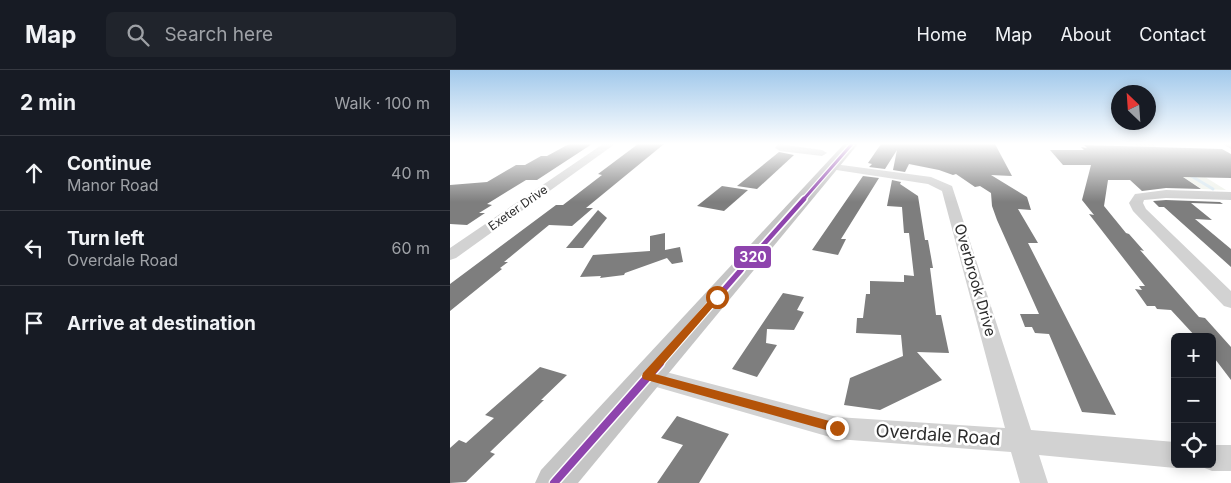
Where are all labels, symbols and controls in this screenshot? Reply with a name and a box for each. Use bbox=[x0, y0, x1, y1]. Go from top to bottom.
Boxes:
search box bbox=[106, 12, 456, 57]
text: Map bbox=[25, 20, 76, 49]
icon: search bbox=[124, 21, 152, 49]
text: Search here bbox=[164, 23, 273, 46]
text: Home bbox=[917, 24, 967, 45]
text: Map bbox=[995, 24, 1032, 45]
text: About bbox=[1060, 24, 1111, 45]
text: Contact bbox=[1139, 24, 1206, 45]
north arrow bbox=[1111, 85, 1156, 130]
text: 2 min bbox=[20, 90, 76, 115]
text: Walk · 100 m bbox=[335, 93, 430, 113]
text: Continue bbox=[67, 152, 152, 175]
icon: ahead bbox=[20, 159, 48, 187]
text: 40 m bbox=[391, 163, 430, 183]
text: Manor Road bbox=[67, 175, 159, 195]
street label: Exeter Drive bbox=[485, 182, 550, 234]
street label: Overbrook Drive bbox=[950, 221, 1001, 338]
text: Turn left bbox=[67, 227, 145, 250]
icon: left bbox=[20, 234, 48, 262]
text: 60 m bbox=[391, 238, 430, 258]
line badge: 320 bbox=[733, 245, 772, 269]
text: 320 bbox=[739, 248, 767, 265]
text: Overdale Road bbox=[67, 250, 178, 270]
route start bbox=[706, 286, 729, 309]
icon: arrive bbox=[20, 309, 48, 337]
text: Arrive at destination bbox=[67, 312, 256, 335]
map controls bbox=[1171, 333, 1216, 468]
button: + bbox=[1171, 333, 1216, 378]
button: − bbox=[1171, 378, 1216, 423]
route end bbox=[826, 417, 849, 440]
street label: Overdale Road bbox=[875, 420, 1001, 449]
button: locate bbox=[1171, 423, 1216, 468]

